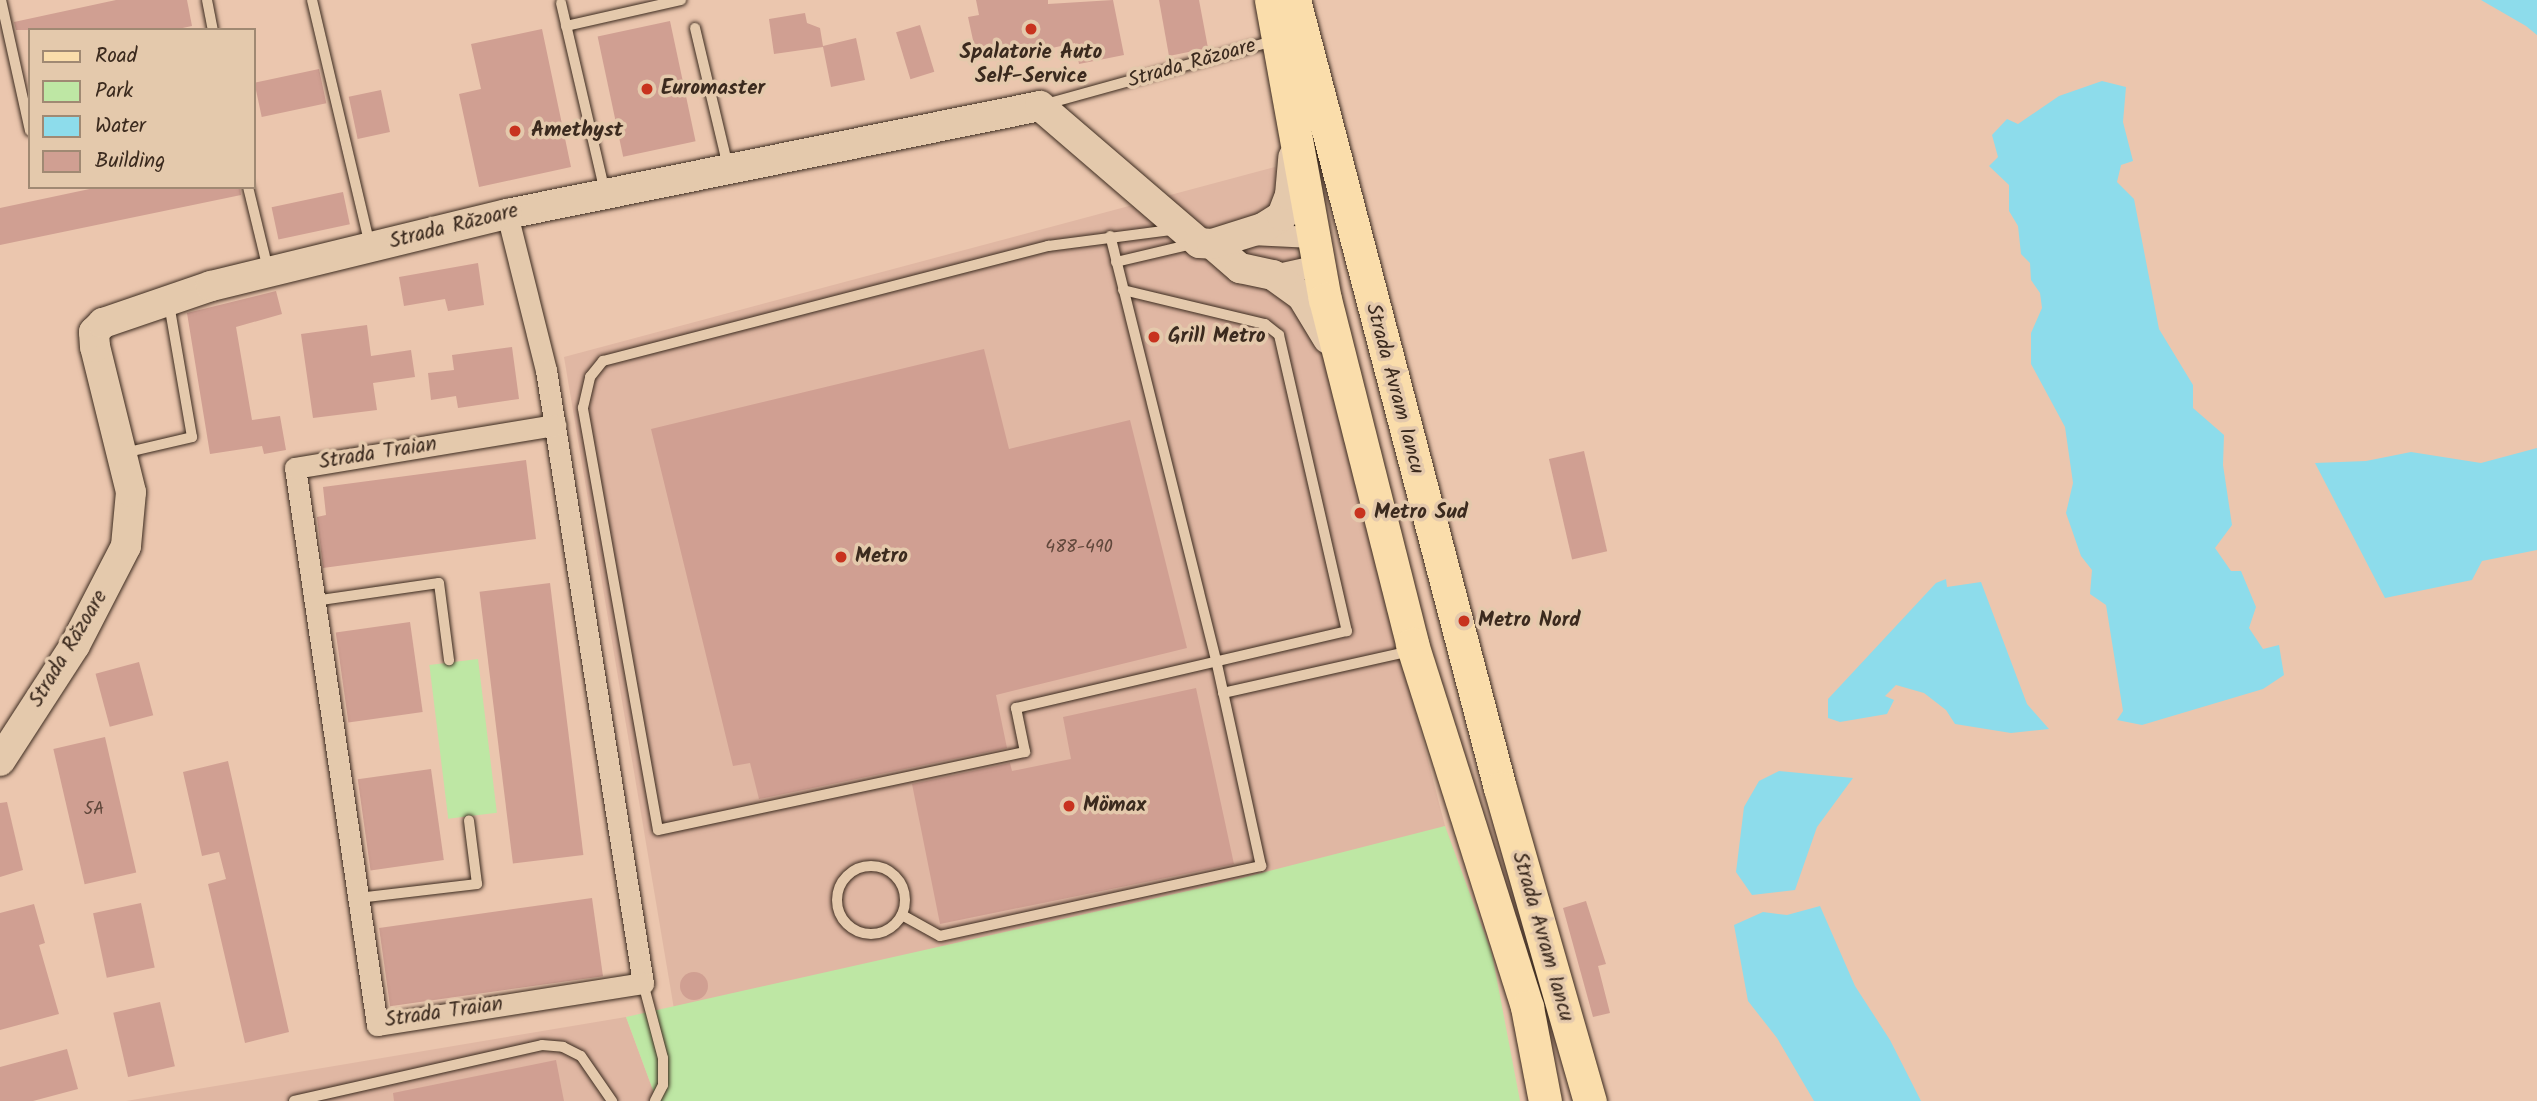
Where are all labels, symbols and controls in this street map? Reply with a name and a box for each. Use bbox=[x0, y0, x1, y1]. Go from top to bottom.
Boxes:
marker: Spalatorie Auto Self-Service bbox=[1023, 21, 1039, 37]
legend bbox=[28, 28, 256, 189]
street label: Strada Răzoare bbox=[1125, 34, 1259, 94]
text: Road bbox=[95, 40, 137, 73]
place label: Spalatorie Auto Self-Service bbox=[960, 40, 1102, 90]
text: Park bbox=[95, 75, 133, 108]
place label: Euromaster bbox=[661, 76, 765, 102]
marker: Euromaster bbox=[639, 81, 655, 97]
text: Water bbox=[95, 110, 146, 143]
place label: Amethyst bbox=[531, 118, 623, 144]
marker: Amethyst bbox=[505, 121, 525, 141]
text: Building bbox=[95, 145, 165, 178]
street label: Strada Răzoare bbox=[387, 199, 521, 255]
street label: Strada Avram Iancu bbox=[1359, 301, 1429, 477]
place label: Grill Metro bbox=[1168, 324, 1266, 350]
marker: Grill Metro bbox=[1146, 329, 1162, 345]
street label: Strada Traian bbox=[317, 432, 439, 476]
place label: Metro Sud bbox=[1374, 500, 1468, 526]
marker: Metro Sud bbox=[1352, 505, 1368, 521]
house number: 488-490 bbox=[1045, 537, 1113, 559]
place label: Metro bbox=[855, 544, 908, 570]
marker: Metro bbox=[833, 549, 849, 565]
street label: Strada Răzoare bbox=[24, 586, 114, 712]
place label: Metro Nord bbox=[1478, 608, 1581, 634]
marker: Metro Nord bbox=[1456, 613, 1472, 629]
place label: Mömax bbox=[1083, 793, 1146, 819]
marker: Mömax bbox=[1061, 798, 1077, 814]
house number: 5A bbox=[84, 799, 104, 821]
street label: Strada Avram Iancu bbox=[1506, 849, 1578, 1025]
street label: Strada Traian bbox=[383, 992, 505, 1034]

